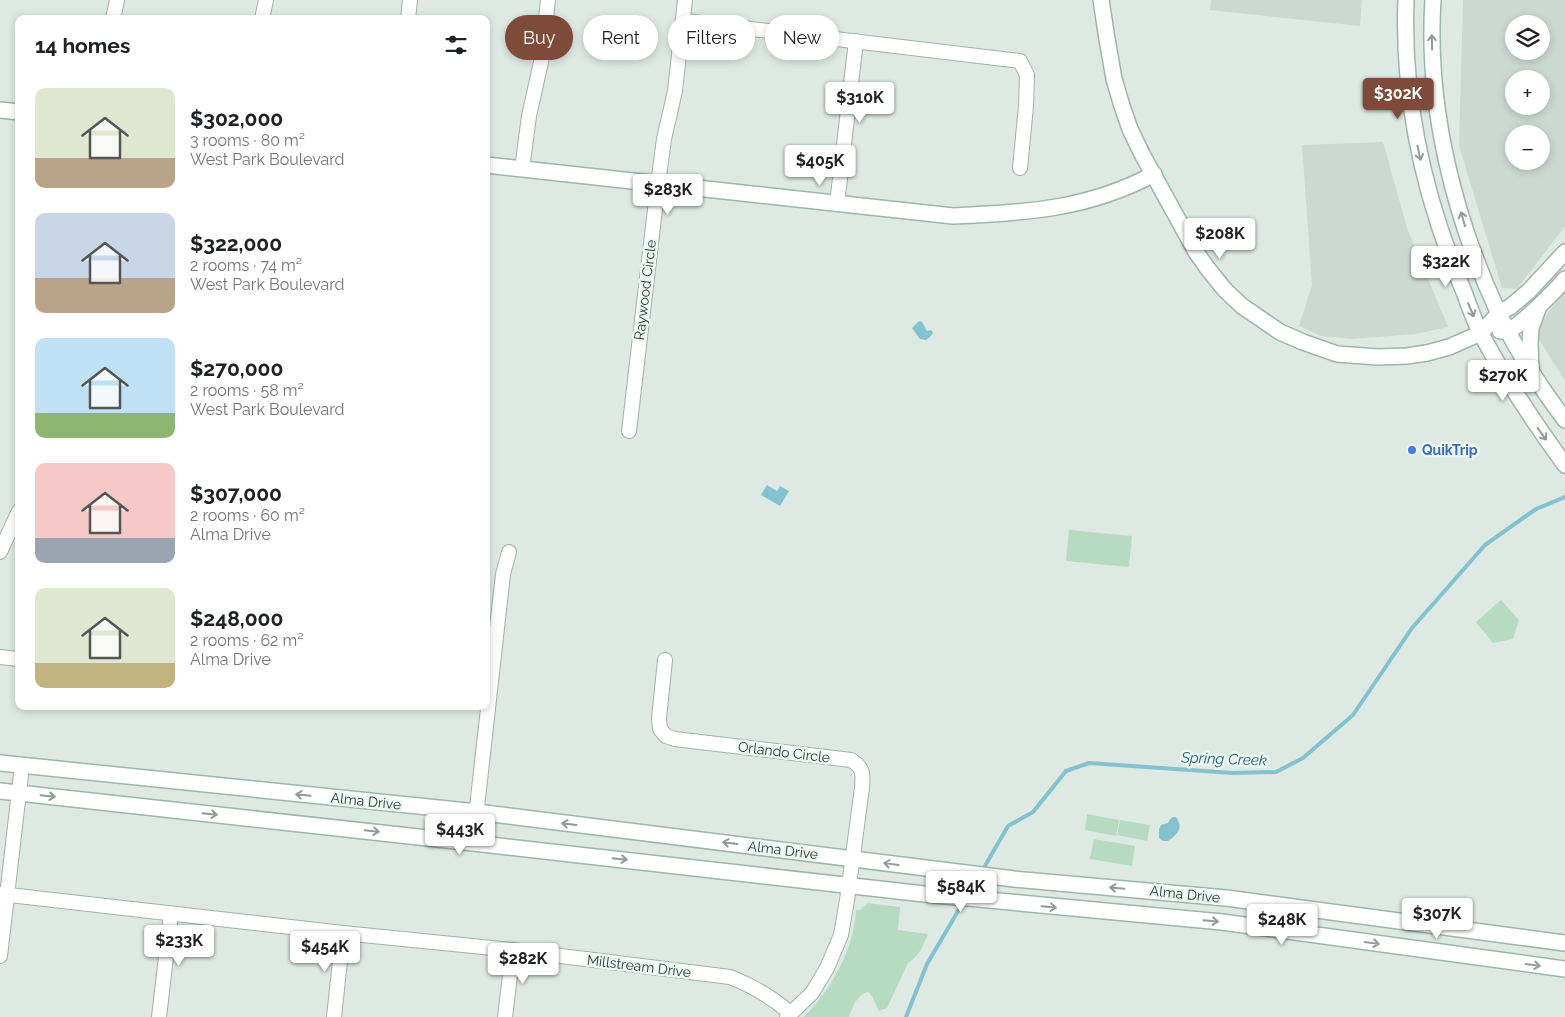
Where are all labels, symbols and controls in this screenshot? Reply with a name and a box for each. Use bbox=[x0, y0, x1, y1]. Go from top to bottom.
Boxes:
chip: Buy bbox=[505, 15, 573, 60]
chip: Rent bbox=[583, 15, 658, 60]
chip: Filters bbox=[668, 15, 755, 60]
chip: New bbox=[765, 15, 839, 60]
map controls bbox=[1505, 15, 1550, 170]
button: layers bbox=[1505, 15, 1550, 60]
icon: filters bbox=[442, 31, 470, 59]
text: 14 homes bbox=[35, 33, 130, 58]
one-way arrow bbox=[1427, 34, 1437, 50]
button: + bbox=[1505, 70, 1550, 115]
pin: $302K bbox=[1363, 78, 1433, 120]
pin: $310K bbox=[825, 82, 895, 124]
text: $302K bbox=[1374, 84, 1422, 103]
text: $310K bbox=[836, 88, 884, 107]
text: $302,000 bbox=[190, 106, 283, 131]
icon: home bbox=[75, 108, 135, 168]
button: − bbox=[1505, 125, 1550, 170]
text: 3 rooms · 80 m² bbox=[190, 131, 305, 150]
pin: $405K bbox=[785, 144, 855, 187]
one-way arrow bbox=[1415, 144, 1425, 160]
text: West Park Boulevard bbox=[190, 150, 345, 169]
text: $405K bbox=[796, 151, 844, 170]
pin: $283K bbox=[633, 174, 703, 216]
text: $283K bbox=[644, 180, 692, 199]
one-way arrow bbox=[1457, 211, 1467, 227]
pin: $208K bbox=[1185, 218, 1255, 260]
text: $208K bbox=[1195, 224, 1245, 243]
text: $322,000 bbox=[190, 231, 282, 256]
icon: home bbox=[75, 233, 135, 293]
street label: Raywood Circle bbox=[631, 239, 659, 341]
pin: $322K bbox=[1411, 246, 1481, 288]
text: $322K bbox=[1422, 252, 1470, 271]
text: 2 rooms · 74 m² bbox=[190, 256, 302, 275]
text: West Park Boulevard bbox=[190, 275, 345, 294]
one-way arrow bbox=[1467, 302, 1477, 317]
text: $270,000 bbox=[190, 356, 283, 381]
icon: home bbox=[75, 358, 135, 418]
pin: $270K bbox=[1468, 360, 1538, 402]
text: $270K bbox=[1479, 366, 1527, 385]
text: 2 rooms · 58 m² bbox=[190, 381, 304, 400]
text: West Park Boulevard bbox=[190, 400, 345, 419]
one-way arrow bbox=[1537, 427, 1547, 441]
place label: QuikTrip bbox=[1422, 442, 1478, 458]
marker: QuikTrip bbox=[1406, 444, 1418, 456]
text: $307,000 bbox=[190, 481, 282, 506]
icon: home bbox=[75, 483, 135, 543]
text: 2 rooms · 60 m² bbox=[190, 506, 305, 525]
text: Alma Drive bbox=[190, 525, 271, 544]
text: $248,000 bbox=[190, 606, 283, 631]
icon: home bbox=[75, 608, 135, 668]
text: 2 rooms · 62 m² bbox=[190, 631, 303, 650]
text: Alma Drive bbox=[190, 650, 271, 669]
street label: Orlando Circle bbox=[737, 738, 831, 766]
water label: Spring Creek bbox=[1180, 748, 1267, 769]
street label: Alma Drive bbox=[330, 789, 402, 813]
one-way arrow bbox=[295, 790, 311, 799]
one-way arrow bbox=[40, 791, 56, 801]
one-way arrow bbox=[202, 809, 218, 819]
pin: $443K bbox=[425, 814, 495, 856]
one-way arrow bbox=[561, 819, 577, 829]
text: $443K bbox=[436, 820, 484, 839]
one-way arrow bbox=[363, 827, 379, 836]
one-way arrow bbox=[722, 838, 738, 848]
street label: Alma Drive bbox=[747, 838, 819, 862]
one-way arrow bbox=[612, 854, 628, 864]
one-way arrow bbox=[884, 859, 900, 869]
pin: $584K bbox=[926, 870, 996, 913]
text: $584K bbox=[937, 877, 985, 896]
street label: Alma Drive bbox=[1149, 882, 1221, 906]
one-way arrow bbox=[1109, 883, 1125, 892]
pin: $307K bbox=[1402, 898, 1472, 940]
one-way arrow bbox=[1041, 902, 1057, 912]
pin: $248K bbox=[1247, 904, 1317, 946]
text: $307K bbox=[1413, 904, 1461, 923]
text: $248K bbox=[1258, 910, 1306, 929]
one-way arrow bbox=[1203, 917, 1219, 926]
pin: $233K bbox=[144, 924, 214, 967]
pin: $454K bbox=[290, 930, 360, 973]
text: $233K bbox=[155, 931, 203, 950]
text: $454K bbox=[301, 937, 349, 956]
one-way arrow bbox=[1364, 938, 1380, 948]
pin: $282K bbox=[488, 942, 558, 985]
text: $282K bbox=[499, 949, 547, 968]
street label: Millstream Drive bbox=[586, 952, 692, 980]
one-way arrow bbox=[1525, 960, 1541, 970]

